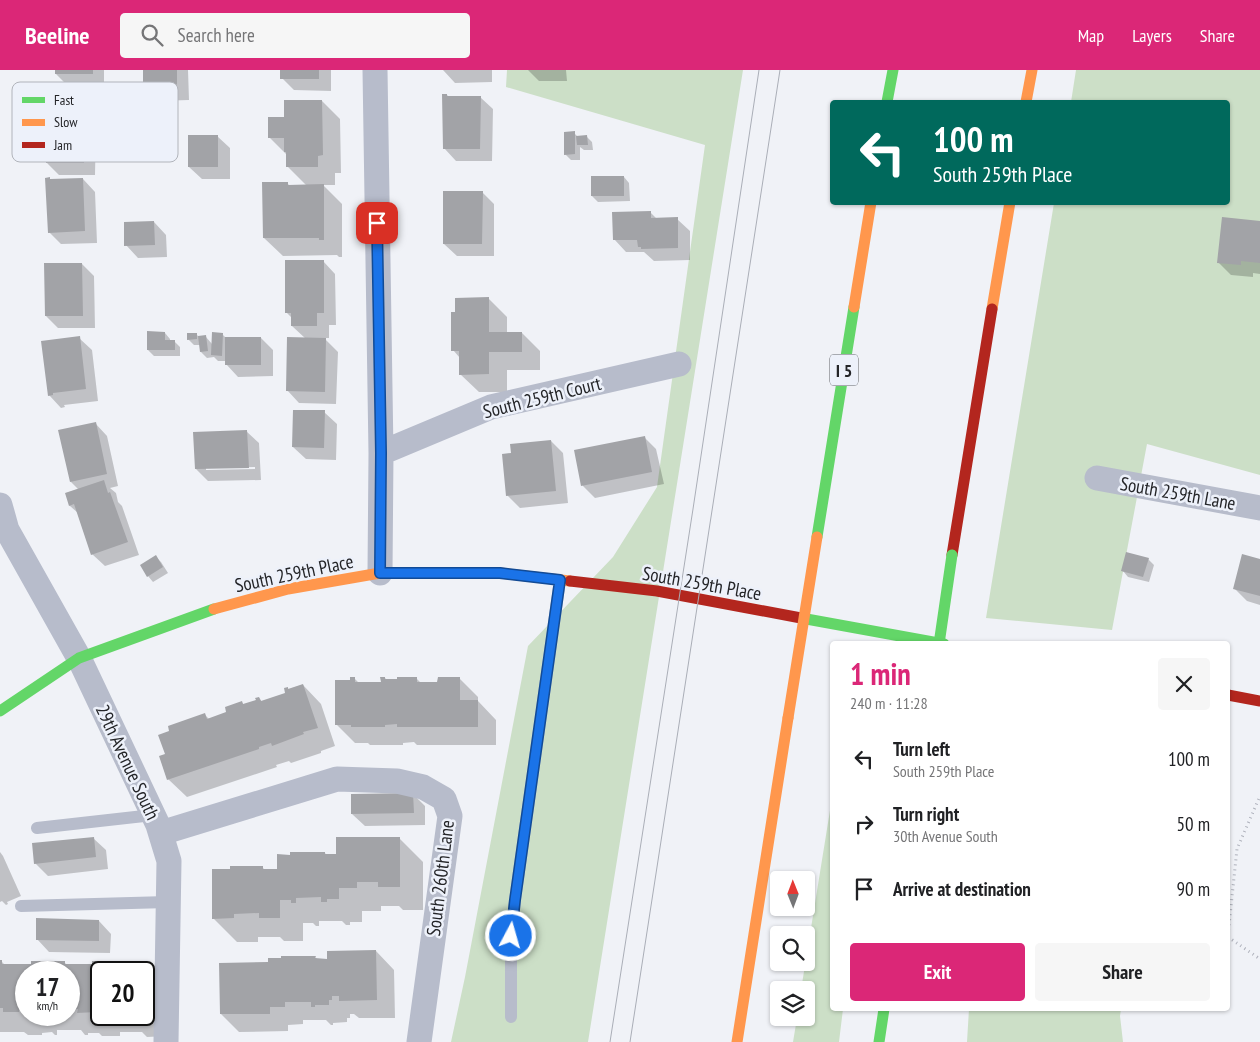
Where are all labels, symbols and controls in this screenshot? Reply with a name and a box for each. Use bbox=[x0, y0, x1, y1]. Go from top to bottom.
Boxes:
search box bbox=[120, 13, 470, 58]
text: Beeline bbox=[25, 20, 90, 51]
icon: search bbox=[138, 21, 166, 49]
text: Search here bbox=[178, 23, 255, 47]
text: Map bbox=[1078, 24, 1104, 47]
text: Layers bbox=[1132, 24, 1172, 47]
text: Share bbox=[1200, 24, 1235, 47]
legend bbox=[12, 82, 178, 162]
text: Fast bbox=[54, 91, 74, 109]
text: Slow bbox=[54, 113, 78, 131]
text: 100 m bbox=[933, 116, 1014, 162]
icon: left bbox=[850, 120, 915, 185]
text: Jam bbox=[53, 136, 72, 154]
text: South 259th Place bbox=[933, 160, 1072, 188]
pin bbox=[356, 202, 398, 244]
icon: arrive bbox=[363, 209, 391, 237]
road number: I 5 bbox=[830, 354, 858, 386]
street label: South 259th Court bbox=[480, 371, 604, 423]
street label: South 259th Lane bbox=[1118, 471, 1238, 515]
street label: South 259th Place bbox=[233, 549, 355, 597]
street label: South 259th Place bbox=[641, 561, 763, 605]
text: 1 min bbox=[850, 654, 911, 693]
button: close bbox=[1158, 658, 1210, 710]
text: 240 m · 11:28 bbox=[850, 693, 928, 713]
street label: 29th Avenue South bbox=[91, 701, 165, 823]
text: Turn left bbox=[893, 737, 950, 761]
icon: left bbox=[850, 745, 878, 773]
text: 100 m bbox=[1168, 747, 1210, 771]
text: South 259th Place bbox=[893, 761, 994, 781]
text: Turn right bbox=[893, 802, 959, 826]
icon: right bbox=[850, 810, 878, 838]
text: 50 m bbox=[1177, 812, 1210, 836]
street label: South 260th Lane bbox=[421, 818, 459, 937]
text: 30th Avenue South bbox=[893, 826, 998, 846]
north arrow bbox=[770, 871, 815, 916]
map controls bbox=[770, 871, 815, 1026]
icon: arrive bbox=[850, 875, 878, 903]
text: Arrive at destination bbox=[893, 877, 1031, 901]
text: 90 m bbox=[1177, 877, 1210, 901]
position arrow bbox=[484, 909, 536, 961]
button: search bbox=[770, 926, 815, 971]
button: Exit bbox=[850, 943, 1025, 1001]
button: Share bbox=[1035, 943, 1210, 1001]
speed limit sign: 20 bbox=[90, 961, 155, 1026]
text: 17 bbox=[36, 971, 59, 1003]
button: layers bbox=[770, 981, 815, 1026]
text: km/h bbox=[37, 998, 58, 1013]

